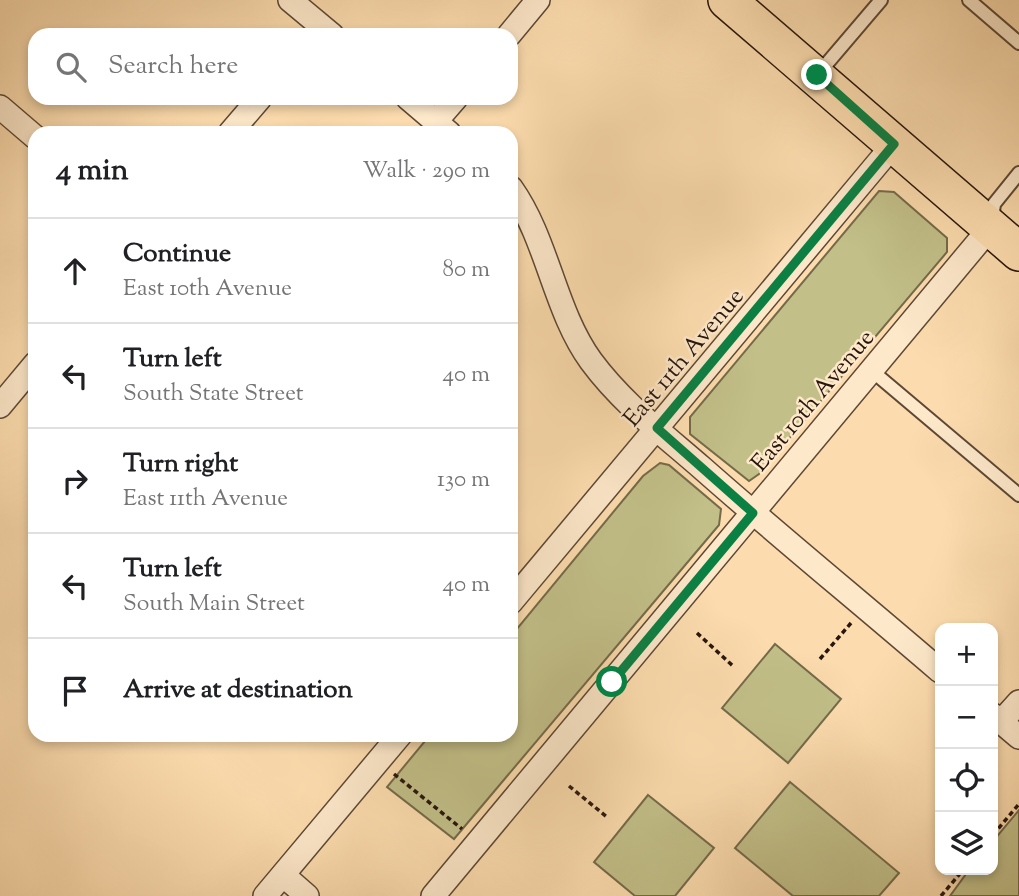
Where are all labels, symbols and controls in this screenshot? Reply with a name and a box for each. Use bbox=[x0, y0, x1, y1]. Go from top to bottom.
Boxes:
search box bbox=[28, 28, 518, 105]
icon: search bbox=[52, 48, 90, 86]
text: Search here bbox=[108, 48, 238, 85]
route end bbox=[801, 59, 832, 90]
text: 4 min bbox=[56, 150, 129, 193]
text: Walk · 290 m bbox=[362, 155, 490, 188]
text: Continue bbox=[123, 236, 231, 273]
icon: ahead bbox=[56, 252, 94, 290]
text: 80 m bbox=[442, 254, 490, 287]
text: East 10th Avenue bbox=[123, 273, 292, 306]
street label: East 11th Avenue bbox=[616, 281, 753, 435]
street label: East 10th Avenue bbox=[744, 323, 883, 480]
text: Turn left bbox=[123, 341, 222, 378]
icon: left bbox=[56, 357, 94, 395]
text: 40 m bbox=[443, 359, 490, 392]
text: South State Street bbox=[123, 378, 304, 411]
text: Turn right bbox=[123, 446, 238, 483]
icon: right bbox=[56, 462, 94, 500]
text: 130 m bbox=[437, 464, 490, 497]
text: East 11th Avenue bbox=[123, 483, 288, 516]
text: Turn left bbox=[123, 551, 222, 588]
icon: left bbox=[56, 567, 94, 605]
text: 40 m bbox=[443, 569, 490, 602]
text: South Main Street bbox=[123, 588, 305, 621]
map controls bbox=[935, 623, 998, 875]
button: + bbox=[935, 623, 998, 686]
route start bbox=[596, 666, 627, 697]
icon: arrive bbox=[56, 672, 94, 710]
text: Arrive at destination bbox=[123, 672, 353, 709]
button: − bbox=[935, 686, 998, 749]
button: locate bbox=[935, 749, 998, 812]
button: layers bbox=[935, 812, 998, 875]

